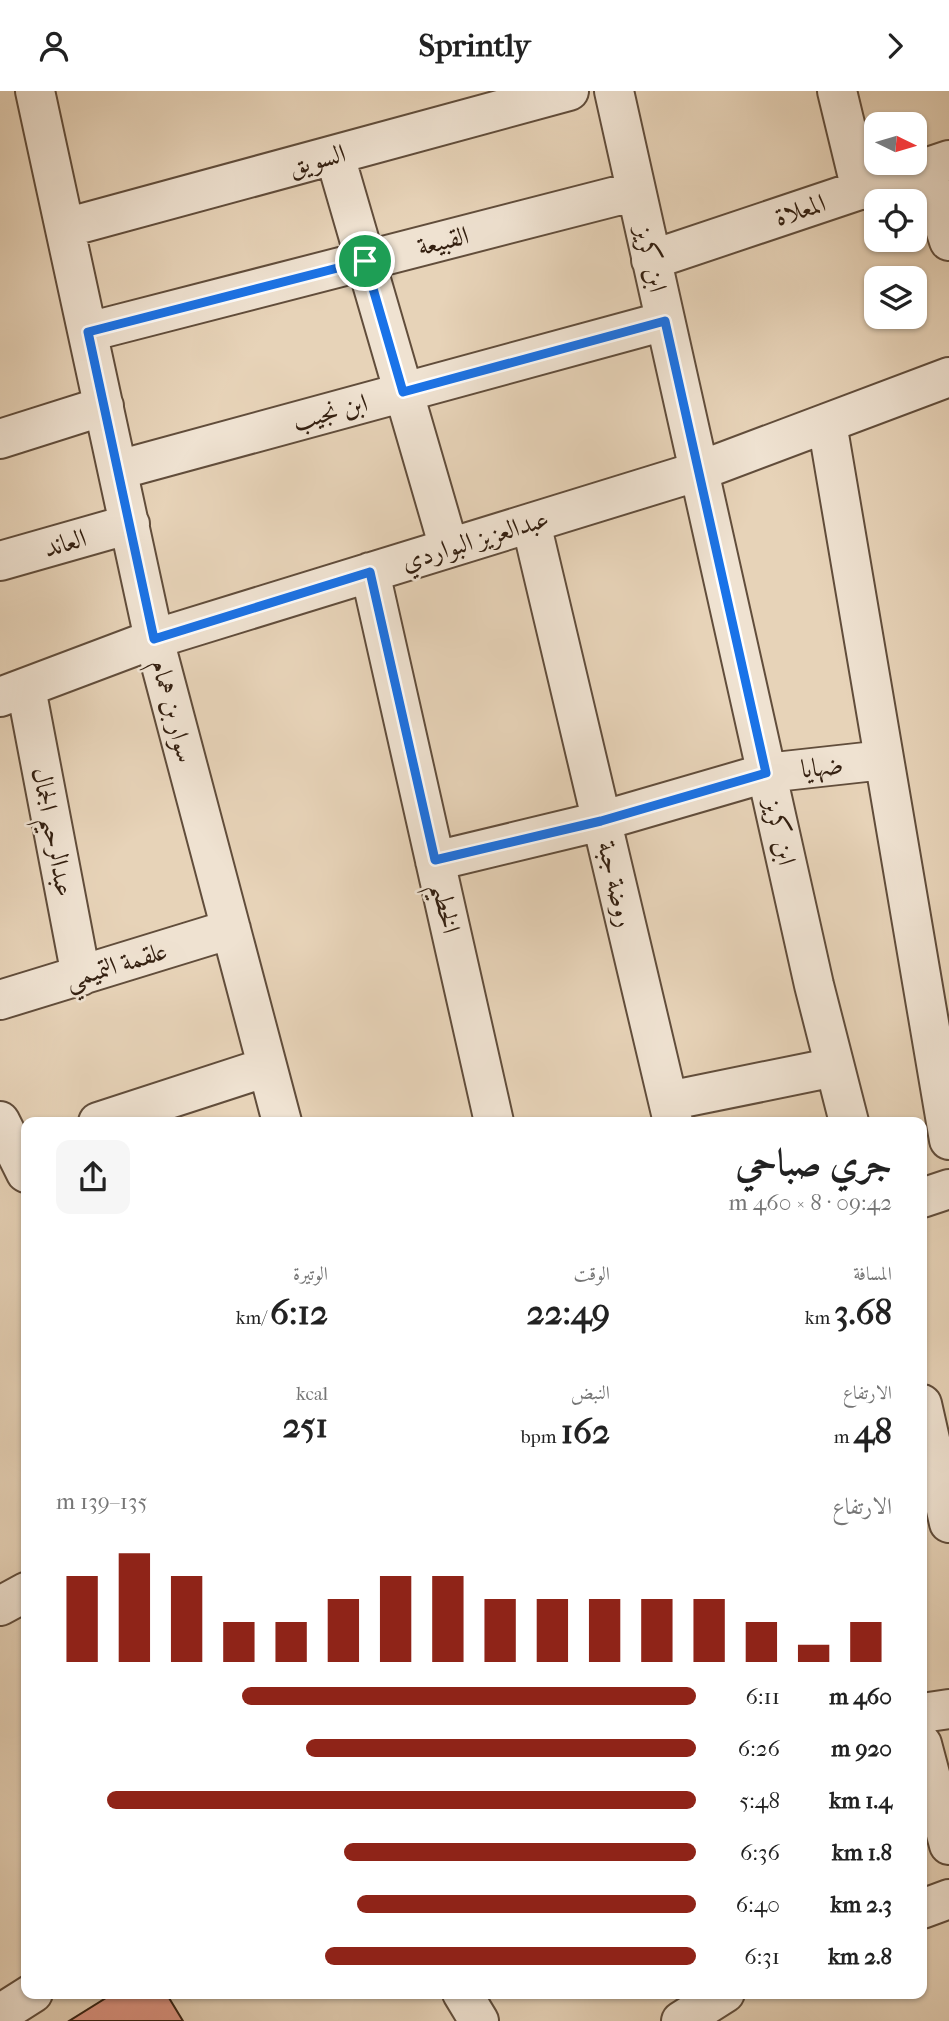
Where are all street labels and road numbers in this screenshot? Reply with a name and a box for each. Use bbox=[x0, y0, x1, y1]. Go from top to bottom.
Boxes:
street label: السويق bbox=[285, 138, 349, 183]
street label: المعلاة bbox=[771, 187, 829, 233]
street label: القبيعة bbox=[414, 220, 472, 262]
street label: ابن كريز bbox=[628, 220, 674, 295]
street label: ابن نجيب bbox=[289, 387, 371, 438]
street label: عبدالعزيز البواردي bbox=[397, 503, 554, 582]
street label: العاند bbox=[40, 522, 90, 564]
street label: سوار بن همام bbox=[138, 656, 202, 768]
street label: ضهايا bbox=[799, 749, 845, 786]
street label: عبدالرحيم الجمال bbox=[15, 765, 81, 901]
street label: ابن كريز bbox=[757, 793, 803, 868]
street label: روضة جبة bbox=[591, 838, 641, 930]
street label: الخطيم bbox=[415, 880, 467, 939]
street label: علقمة التميمي bbox=[61, 935, 173, 1004]

